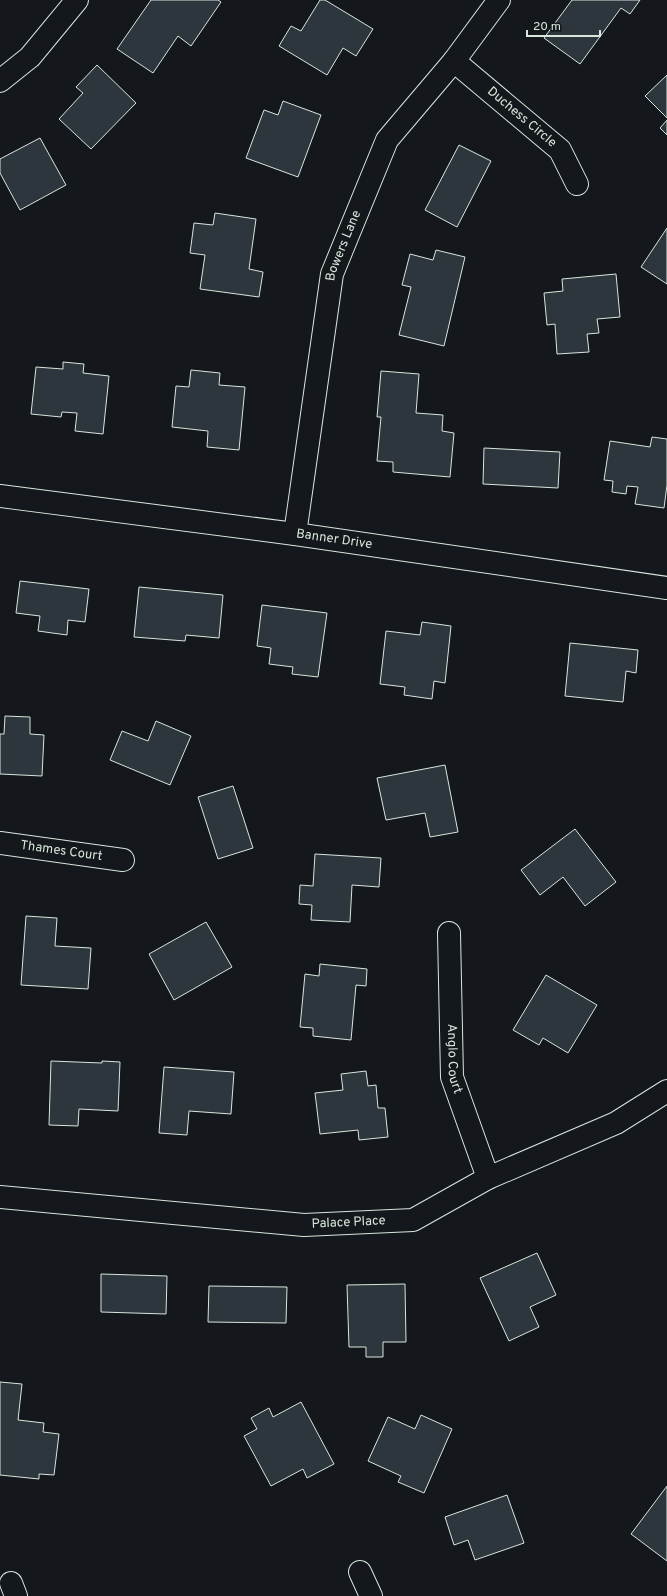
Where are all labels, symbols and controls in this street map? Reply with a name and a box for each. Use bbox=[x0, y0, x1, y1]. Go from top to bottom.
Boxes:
scale bar bbox=[527, 12, 600, 38]
text: 20 m bbox=[533, 19, 561, 35]
street label: Duchess Circle bbox=[483, 84, 559, 151]
street label: Bowers Lane bbox=[323, 208, 365, 282]
street label: Banner Drive bbox=[295, 526, 373, 553]
street label: Thames Court bbox=[19, 838, 104, 865]
street label: Anglo Court bbox=[443, 1023, 465, 1096]
street label: Palace Place bbox=[311, 1213, 386, 1233]

